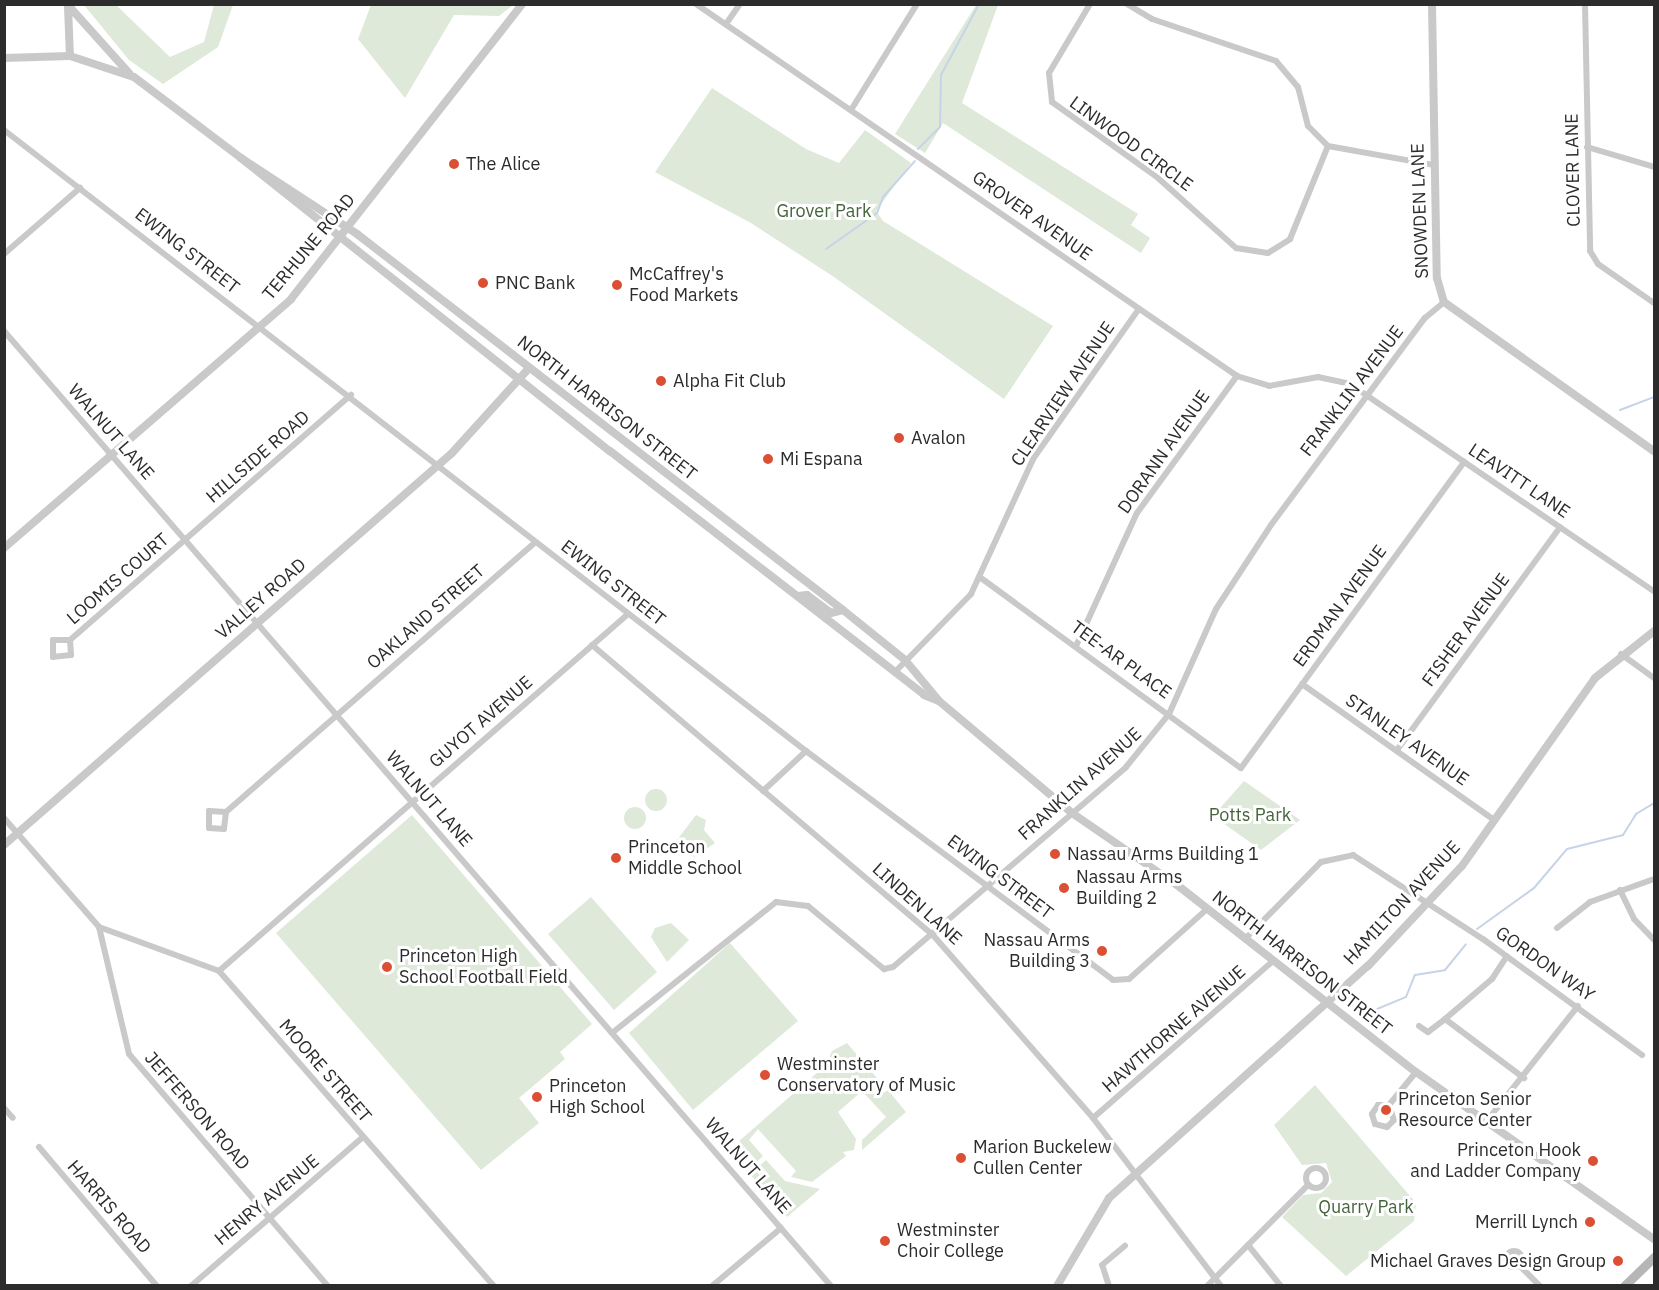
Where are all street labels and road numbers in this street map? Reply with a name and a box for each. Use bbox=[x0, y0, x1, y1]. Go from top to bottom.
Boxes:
street label: LINWOOD CIRCLE bbox=[1065, 92, 1197, 196]
street label: CLOVER LANE bbox=[1561, 113, 1585, 227]
street label: SNOWDEN LANE bbox=[1407, 143, 1433, 279]
street label: GROVER AVENUE bbox=[968, 167, 1096, 265]
street label: TERHUNE ROAD bbox=[258, 189, 360, 305]
street label: EWING STREET bbox=[130, 204, 244, 298]
street label: CLEARVIEW AVENUE bbox=[1007, 318, 1119, 470]
street label: FRANKLIN AVENUE bbox=[1296, 321, 1408, 461]
street label: NORTH HARRISON STREET bbox=[513, 331, 701, 485]
street label: WALNUT LANE bbox=[63, 380, 159, 484]
street label: DORANN AVENUE bbox=[1113, 386, 1215, 518]
street label: HILLSIDE ROAD bbox=[202, 406, 314, 508]
street label: LEAVITT LANE bbox=[1464, 439, 1574, 523]
street label: LOOMIS COURT bbox=[63, 529, 173, 629]
street label: EWING STREET bbox=[556, 536, 670, 630]
street label: ERDMAN AVENUE bbox=[1289, 541, 1391, 671]
street label: VALLEY ROAD bbox=[212, 554, 310, 644]
street label: OAKLAND STREET bbox=[363, 560, 489, 674]
street label: FISHER AVENUE bbox=[1418, 569, 1514, 691]
street label: TEE-AR PLACE bbox=[1067, 616, 1175, 704]
street label: GUYOT AVENUE bbox=[425, 671, 537, 773]
street label: STANLEY AVENUE bbox=[1341, 689, 1473, 791]
street label: FRANKLIN AVENUE bbox=[1014, 723, 1146, 845]
street label: WALNUT LANE bbox=[381, 747, 477, 851]
street label: EWING STREET bbox=[943, 830, 1057, 924]
street label: HAMILTON AVENUE bbox=[1339, 837, 1465, 969]
street label: LINDEN LANE bbox=[868, 858, 966, 950]
street label: NORTH HARRISON STREET bbox=[1208, 886, 1396, 1040]
street label: GORDON WAY bbox=[1491, 922, 1599, 1006]
street label: HAWTHORNE AVENUE bbox=[1098, 961, 1250, 1097]
street label: MOORE STREET bbox=[274, 1015, 376, 1127]
street label: JEFFERSON ROAD bbox=[140, 1048, 254, 1174]
street label: WALNUT LANE bbox=[700, 1114, 796, 1218]
street label: HENRY AVENUE bbox=[210, 1150, 324, 1250]
street label: HARRIS ROAD bbox=[63, 1156, 155, 1258]

